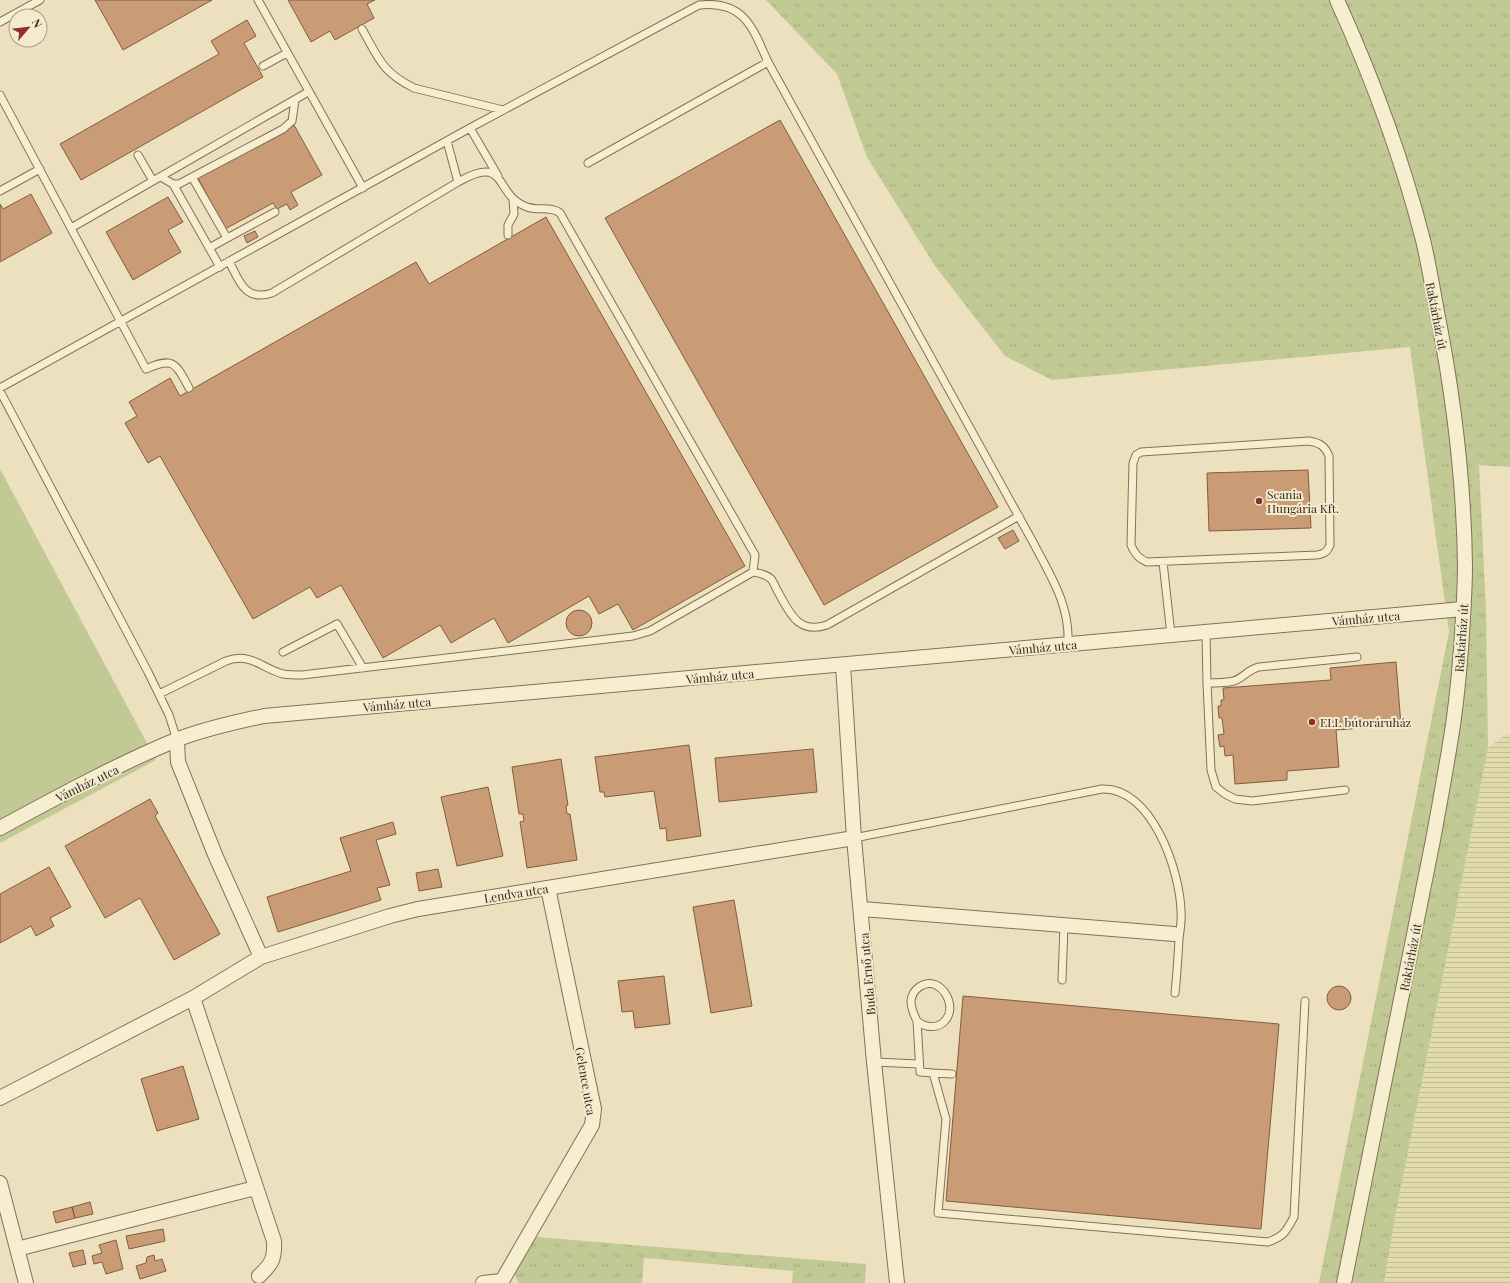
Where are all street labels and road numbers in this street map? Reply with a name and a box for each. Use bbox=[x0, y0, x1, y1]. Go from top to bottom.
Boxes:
street label: Raktárház út bbox=[1423, 281, 1452, 352]
street label: Raktárház út bbox=[1451, 602, 1471, 673]
street label: Vámház utca bbox=[1330, 607, 1401, 629]
street label: Vámház utca bbox=[1007, 636, 1078, 658]
street label: Vámház utca bbox=[684, 665, 755, 687]
street label: Vámház utca bbox=[361, 693, 432, 715]
street label: Vámház utca bbox=[52, 761, 121, 806]
street label: Lendva utca bbox=[483, 880, 549, 906]
street label: Raktárház út bbox=[1396, 921, 1425, 992]
street label: Buda Ernő utca bbox=[855, 932, 879, 1016]
street label: Gelence utca bbox=[572, 1046, 600, 1116]

